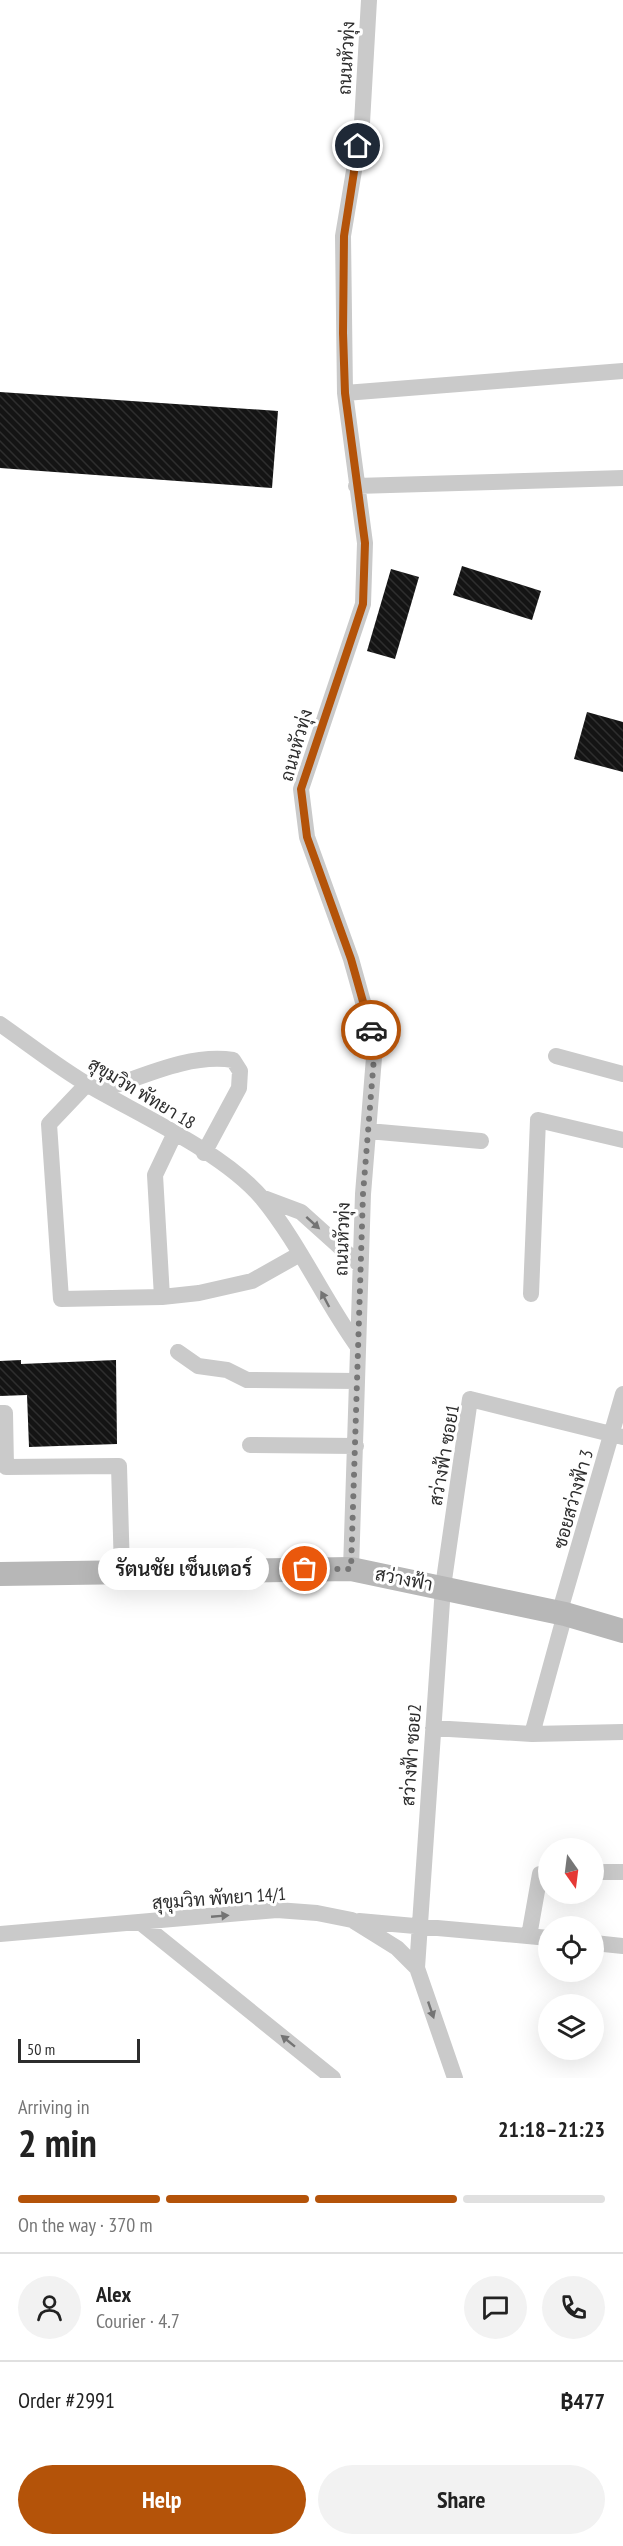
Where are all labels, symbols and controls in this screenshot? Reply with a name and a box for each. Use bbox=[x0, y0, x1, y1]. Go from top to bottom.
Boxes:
street label: ถนนหัวทุ่ง bbox=[333, 20, 360, 96]
pin bbox=[332, 120, 383, 171]
icon: home bbox=[341, 129, 374, 162]
street label: ถนนหัวทุ่ง bbox=[275, 706, 318, 784]
courier bbox=[341, 1000, 401, 1060]
icon: car bbox=[355, 1014, 388, 1047]
street label: สุขุมวิท พัทยา 18 bbox=[84, 1052, 200, 1135]
street label: ถนนหัวทุ่ง bbox=[329, 1202, 356, 1276]
one-way arrow bbox=[305, 1216, 320, 1230]
one-way arrow bbox=[320, 1290, 330, 1307]
street label: สว่างฟ้า ซอย1 bbox=[424, 1403, 464, 1507]
street label: ซอยสว่างฟ้า 3 bbox=[548, 1447, 598, 1551]
pin bbox=[279, 1543, 330, 1594]
callout: รัตนชัย เซ็นเตอร์ bbox=[98, 1548, 269, 1590]
icon: bag bbox=[288, 1552, 321, 1585]
text: รัตนชัย เซ็นเตอร์ bbox=[115, 1556, 252, 1582]
street label: สว่างฟ้า bbox=[373, 1562, 435, 1596]
street label: สว่างฟ้า ซอย2 bbox=[396, 1703, 426, 1807]
north arrow bbox=[538, 1838, 604, 1904]
map controls bbox=[538, 1838, 604, 2060]
street label: สุขุมวิท พัทยา 14/1 bbox=[151, 1882, 287, 1915]
one-way arrow bbox=[211, 1911, 230, 1921]
button: locate bbox=[538, 1916, 604, 1982]
button: layers bbox=[538, 1994, 604, 2060]
one-way arrow bbox=[427, 2001, 436, 2019]
one-way arrow bbox=[280, 2035, 296, 2048]
scale bar bbox=[18, 2036, 140, 2064]
text: 50 m bbox=[27, 2039, 55, 2059]
text: Arriving in bbox=[18, 2094, 90, 2120]
text: 21:18–21:23 bbox=[498, 2115, 605, 2143]
text: 2 min bbox=[18, 2117, 97, 2168]
text: On the way · 370 m bbox=[18, 2212, 153, 2238]
button: person bbox=[18, 2276, 81, 2339]
button: chat bbox=[464, 2276, 527, 2339]
button: phone bbox=[542, 2276, 605, 2339]
text: Alex bbox=[96, 2280, 131, 2308]
text: Courier · 4.7 bbox=[96, 2308, 180, 2334]
text: Order #2991 bbox=[18, 2386, 115, 2414]
text: ฿477 bbox=[560, 2387, 605, 2415]
button: Help bbox=[18, 2465, 306, 2534]
button: Share bbox=[318, 2465, 605, 2534]

